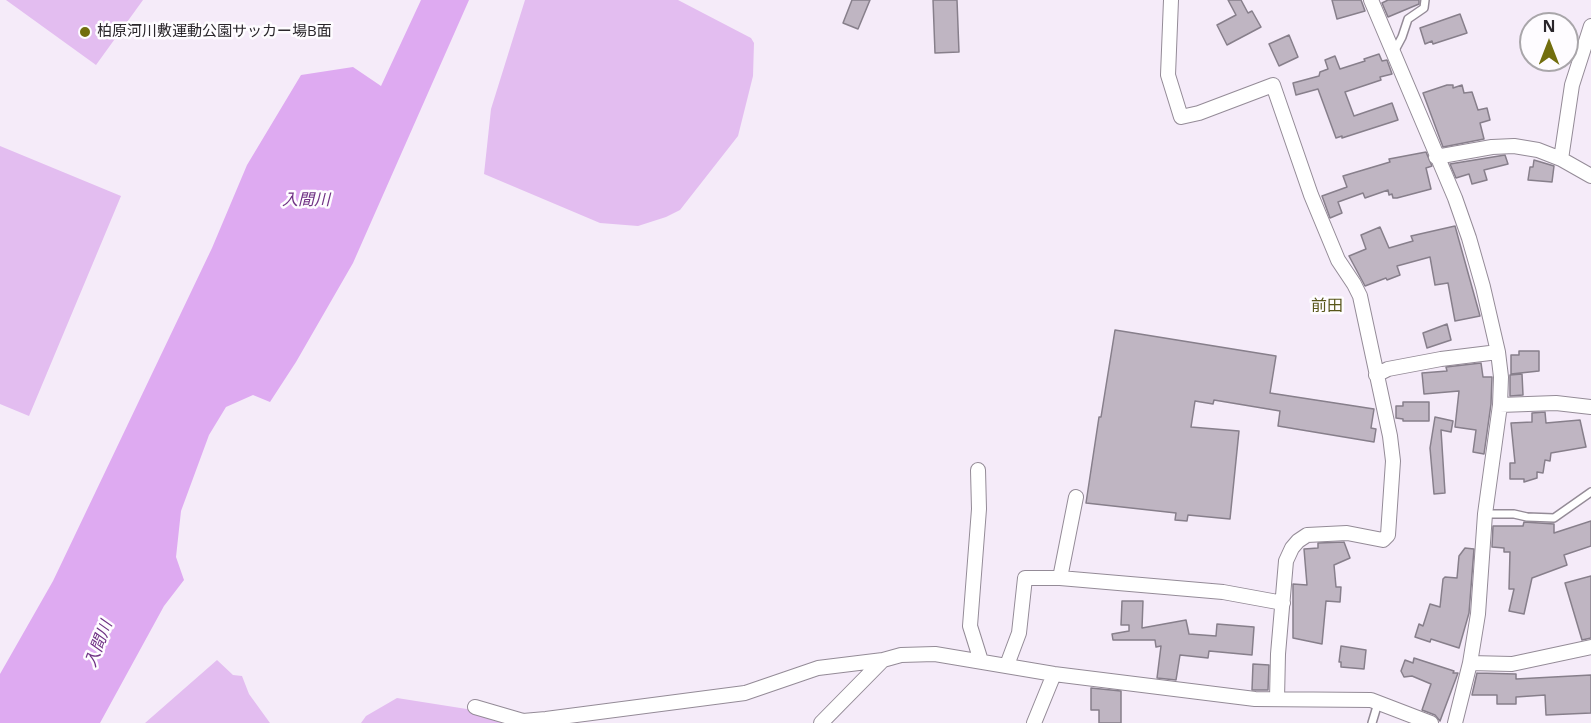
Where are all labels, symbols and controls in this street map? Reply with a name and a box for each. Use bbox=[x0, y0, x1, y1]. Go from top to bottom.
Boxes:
north arrow bbox=[1519, 12, 1579, 72]
text: N bbox=[1542, 15, 1556, 37]
place label: 柏原河川敷運動公園サッカー場B面 bbox=[97, 23, 332, 41]
marker: 柏原河川敷運動公園サッカー場B面 bbox=[78, 25, 92, 39]
water label: 入間川 bbox=[282, 190, 330, 210]
district label: 前田 bbox=[1311, 296, 1343, 316]
water label: 入間川 bbox=[81, 618, 117, 670]

